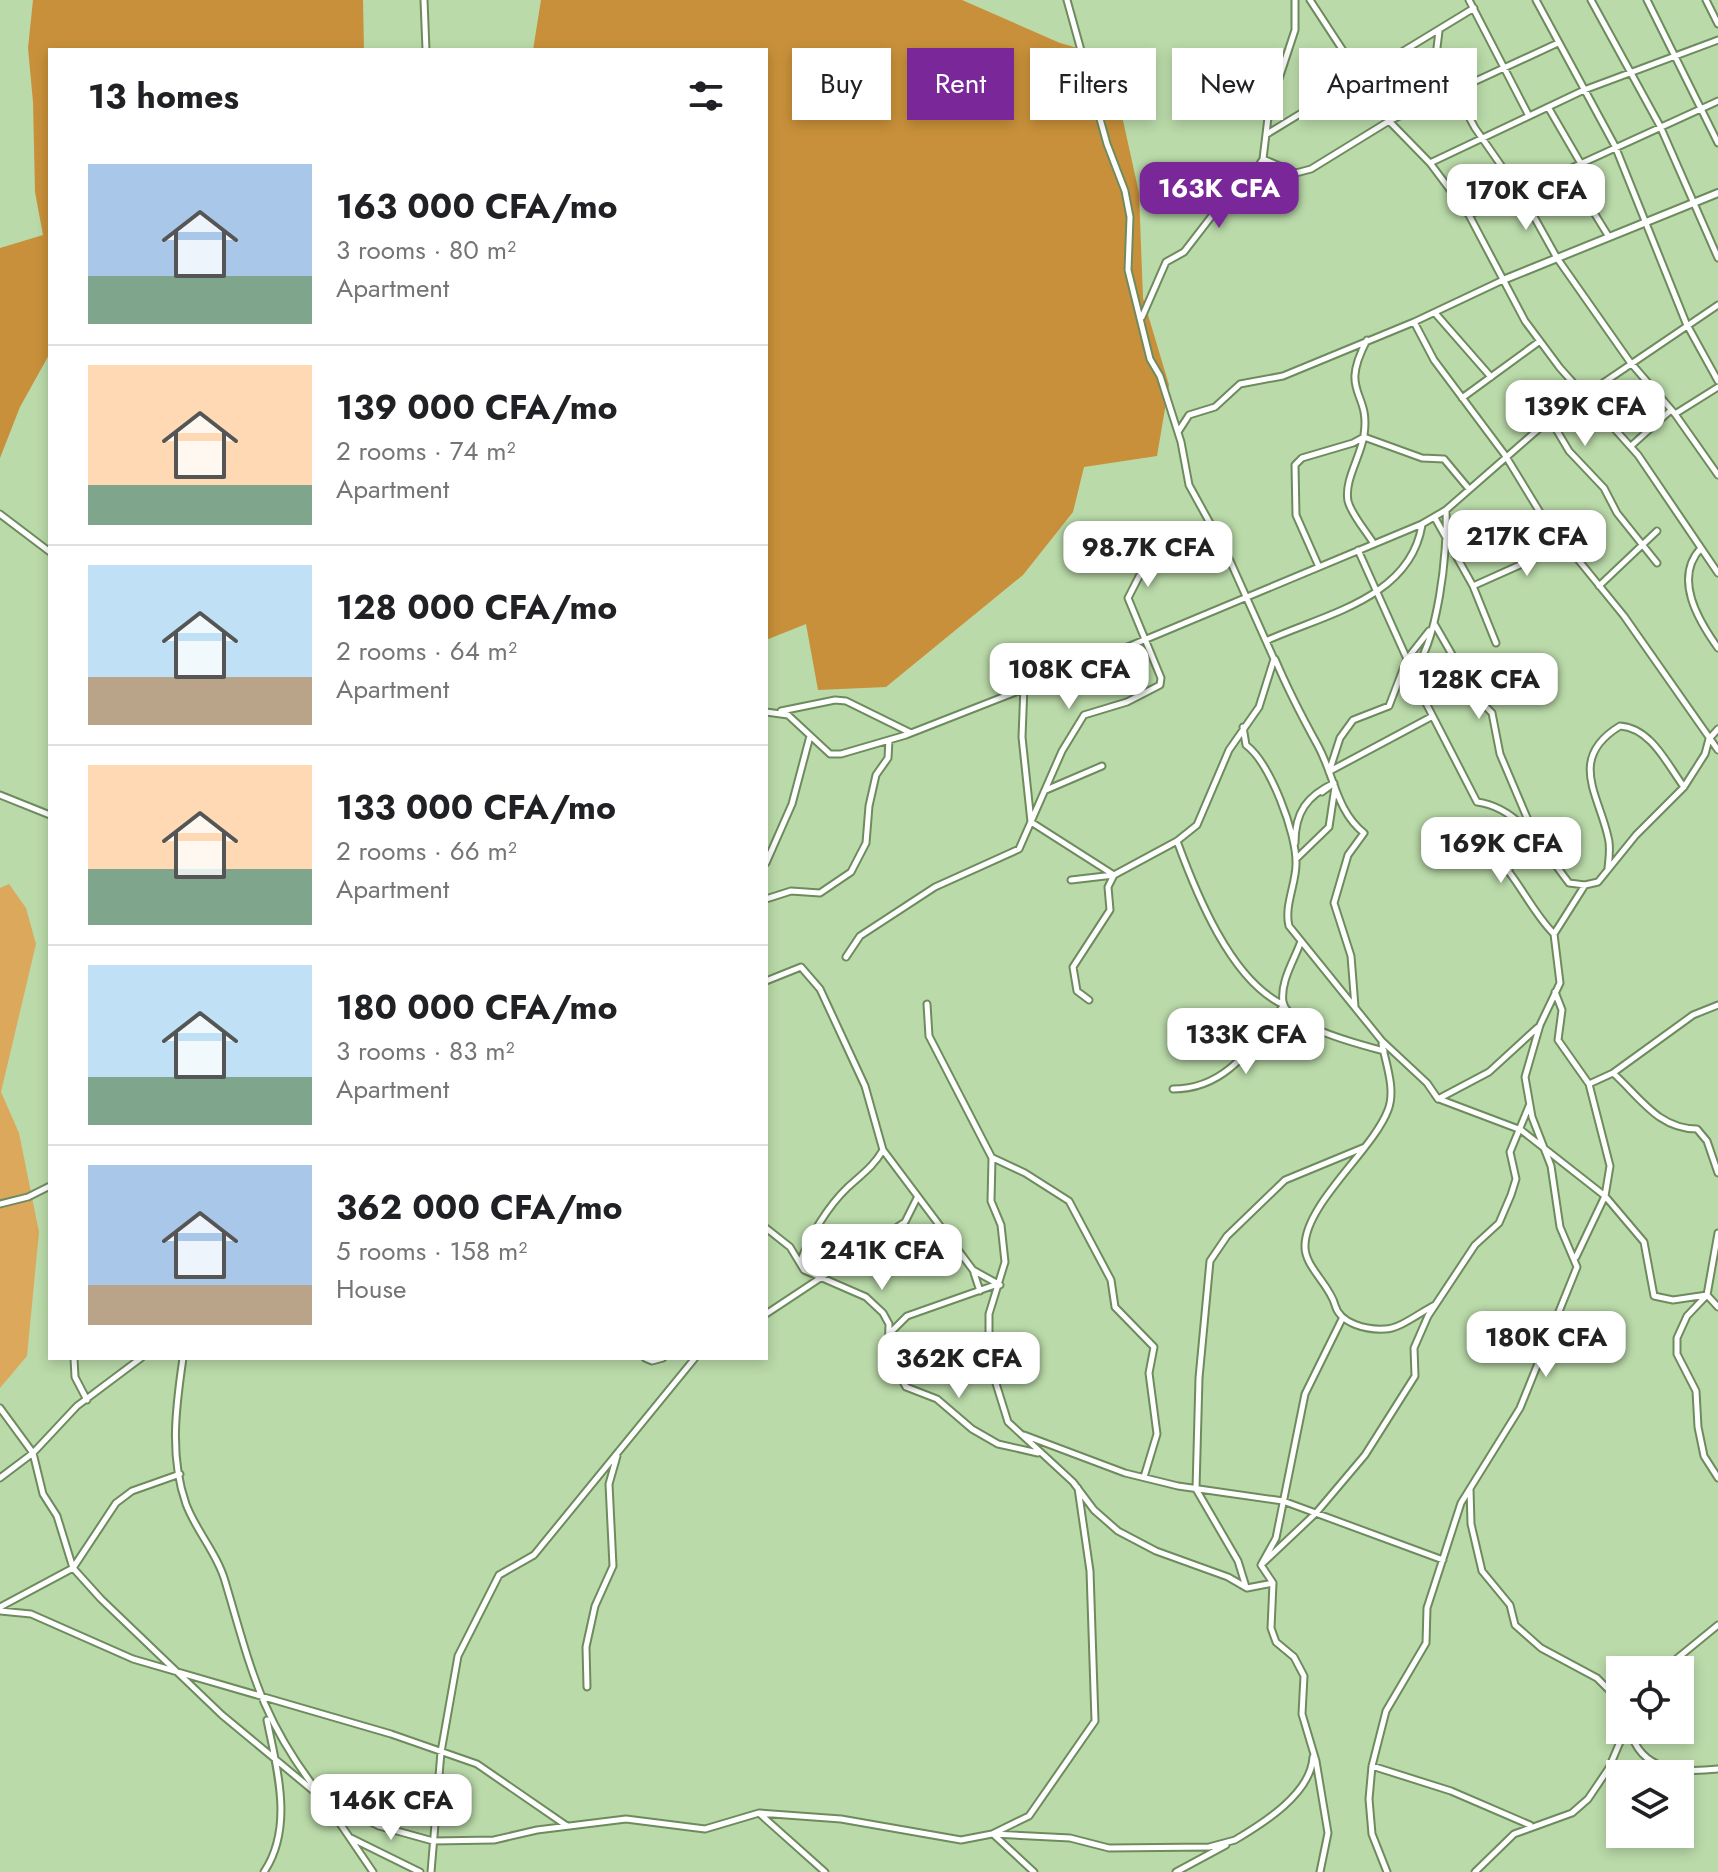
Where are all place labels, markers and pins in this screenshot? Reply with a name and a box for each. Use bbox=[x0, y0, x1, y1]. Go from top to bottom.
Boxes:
pin: 163K CFA bbox=[1136, 162, 1302, 230]
pin: 170K CFA bbox=[1443, 164, 1609, 232]
pin: 139K CFA bbox=[1502, 380, 1668, 448]
pin: 217K CFA bbox=[1444, 510, 1610, 578]
pin: 98.7K CFA bbox=[1056, 521, 1240, 589]
pin: 108K CFA bbox=[986, 643, 1152, 711]
pin: 128K CFA bbox=[1396, 653, 1562, 721]
pin: 169K CFA bbox=[1418, 817, 1584, 885]
pin: 133K CFA bbox=[1163, 1008, 1329, 1076]
pin: 241K CFA bbox=[799, 1224, 965, 1292]
pin: 180K CFA bbox=[1463, 1311, 1629, 1379]
pin: 362K CFA bbox=[876, 1332, 1042, 1400]
pin: 146K CFA bbox=[308, 1774, 474, 1842]

